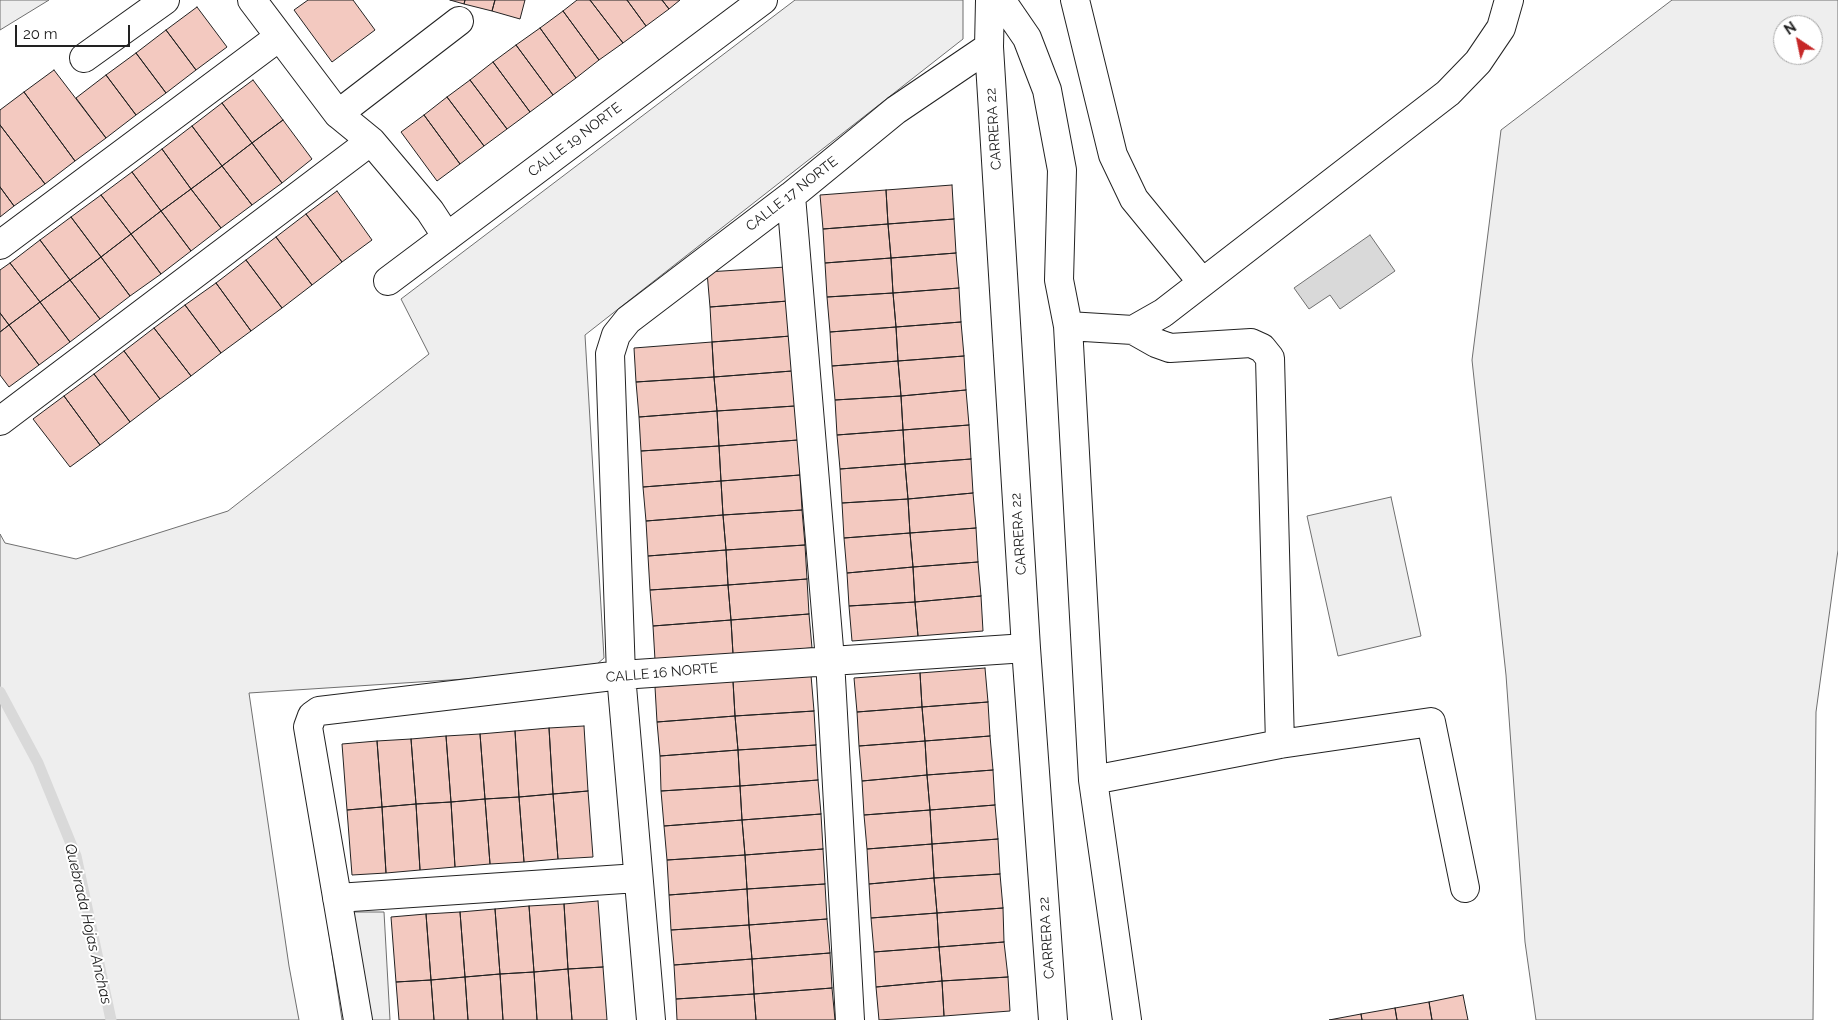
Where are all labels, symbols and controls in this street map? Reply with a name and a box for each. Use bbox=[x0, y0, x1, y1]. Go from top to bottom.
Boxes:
scale bar bbox=[18, 15, 132, 47]
north arrow bbox=[1773, 15, 1823, 65]
text: N bbox=[1781, 19, 1799, 38]
text: 20 m bbox=[23, 25, 58, 43]
street label: CARRERA 22 bbox=[983, 87, 1005, 171]
street label: CALLE 19 NORTE bbox=[525, 99, 625, 181]
street label: CALLE 17 NORTE bbox=[743, 153, 841, 235]
street label: CARRERA 22 bbox=[1008, 492, 1030, 576]
street label: CALLE 16 NORTE bbox=[605, 660, 719, 686]
water label: Quebrada Hojas Anchas bbox=[61, 842, 115, 1006]
street label: CARRERA 22 bbox=[1036, 896, 1058, 980]

